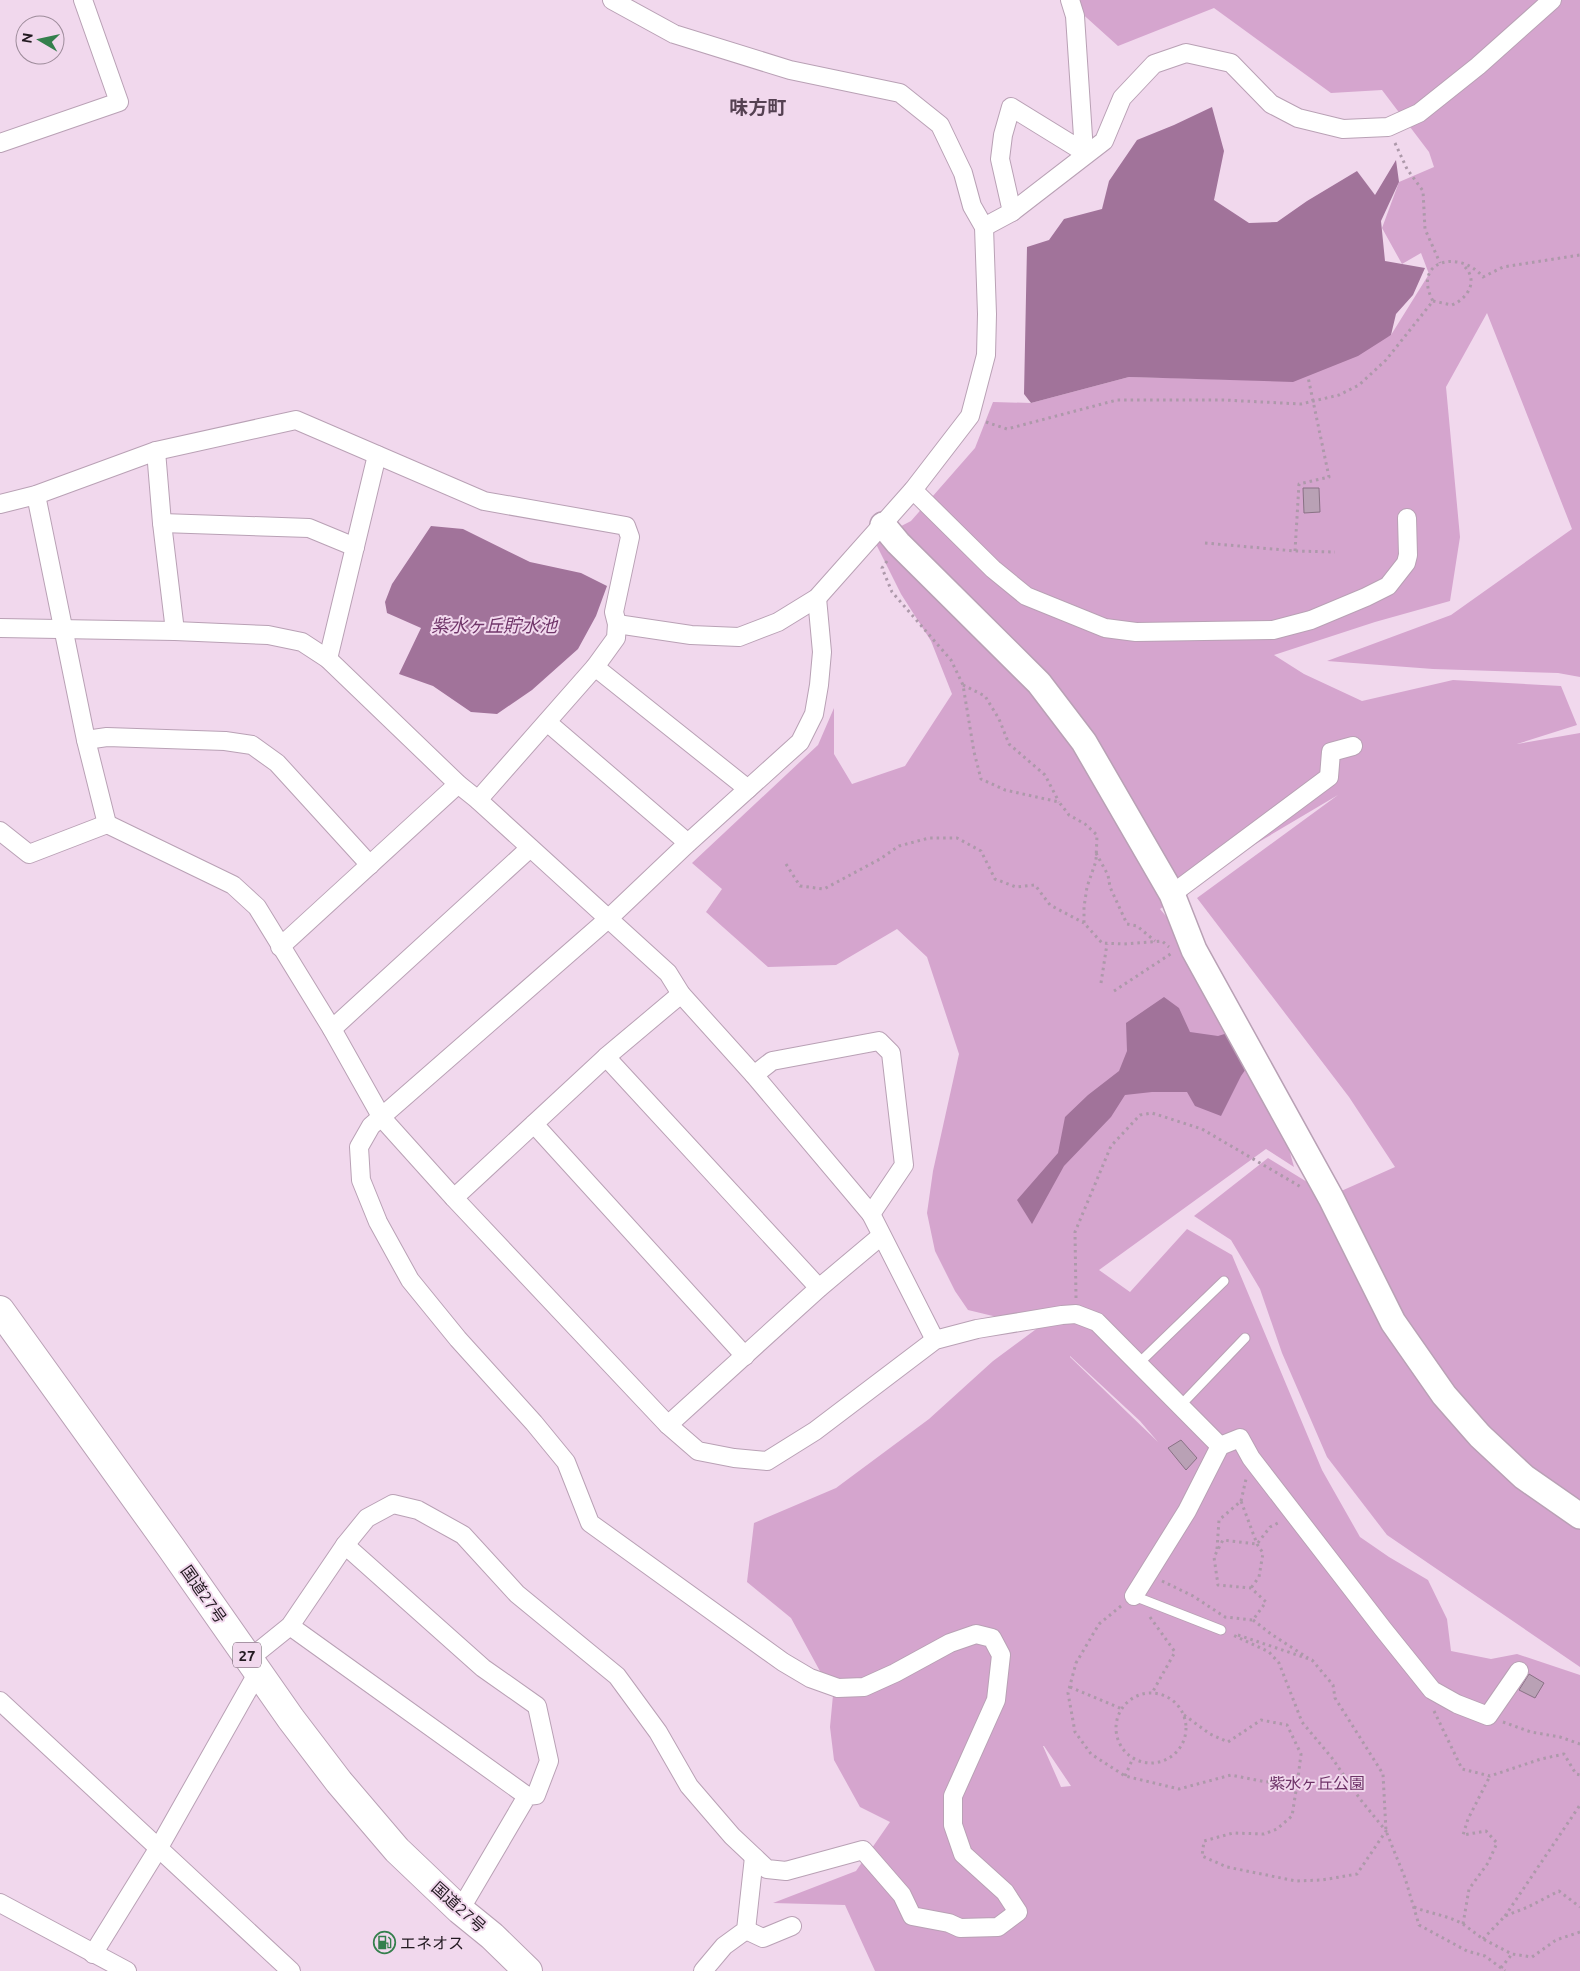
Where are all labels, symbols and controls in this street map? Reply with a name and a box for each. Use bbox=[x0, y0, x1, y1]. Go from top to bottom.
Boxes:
north arrow bbox=[15, 15, 65, 65]
text: N bbox=[18, 32, 36, 44]
district label: 味方町 bbox=[729, 96, 787, 118]
water label: 紫水ヶ丘貯水池 bbox=[431, 615, 559, 635]
street label: 国道27号 bbox=[178, 1562, 230, 1626]
road number: 27 bbox=[233, 1642, 261, 1668]
park label: 紫水ヶ丘公園 bbox=[1269, 1774, 1365, 1792]
street label: 国道27号 bbox=[428, 1878, 490, 1936]
fuel station icon: エネオス bbox=[372, 1931, 396, 1955]
place label: エネオス bbox=[400, 1934, 464, 1952]

